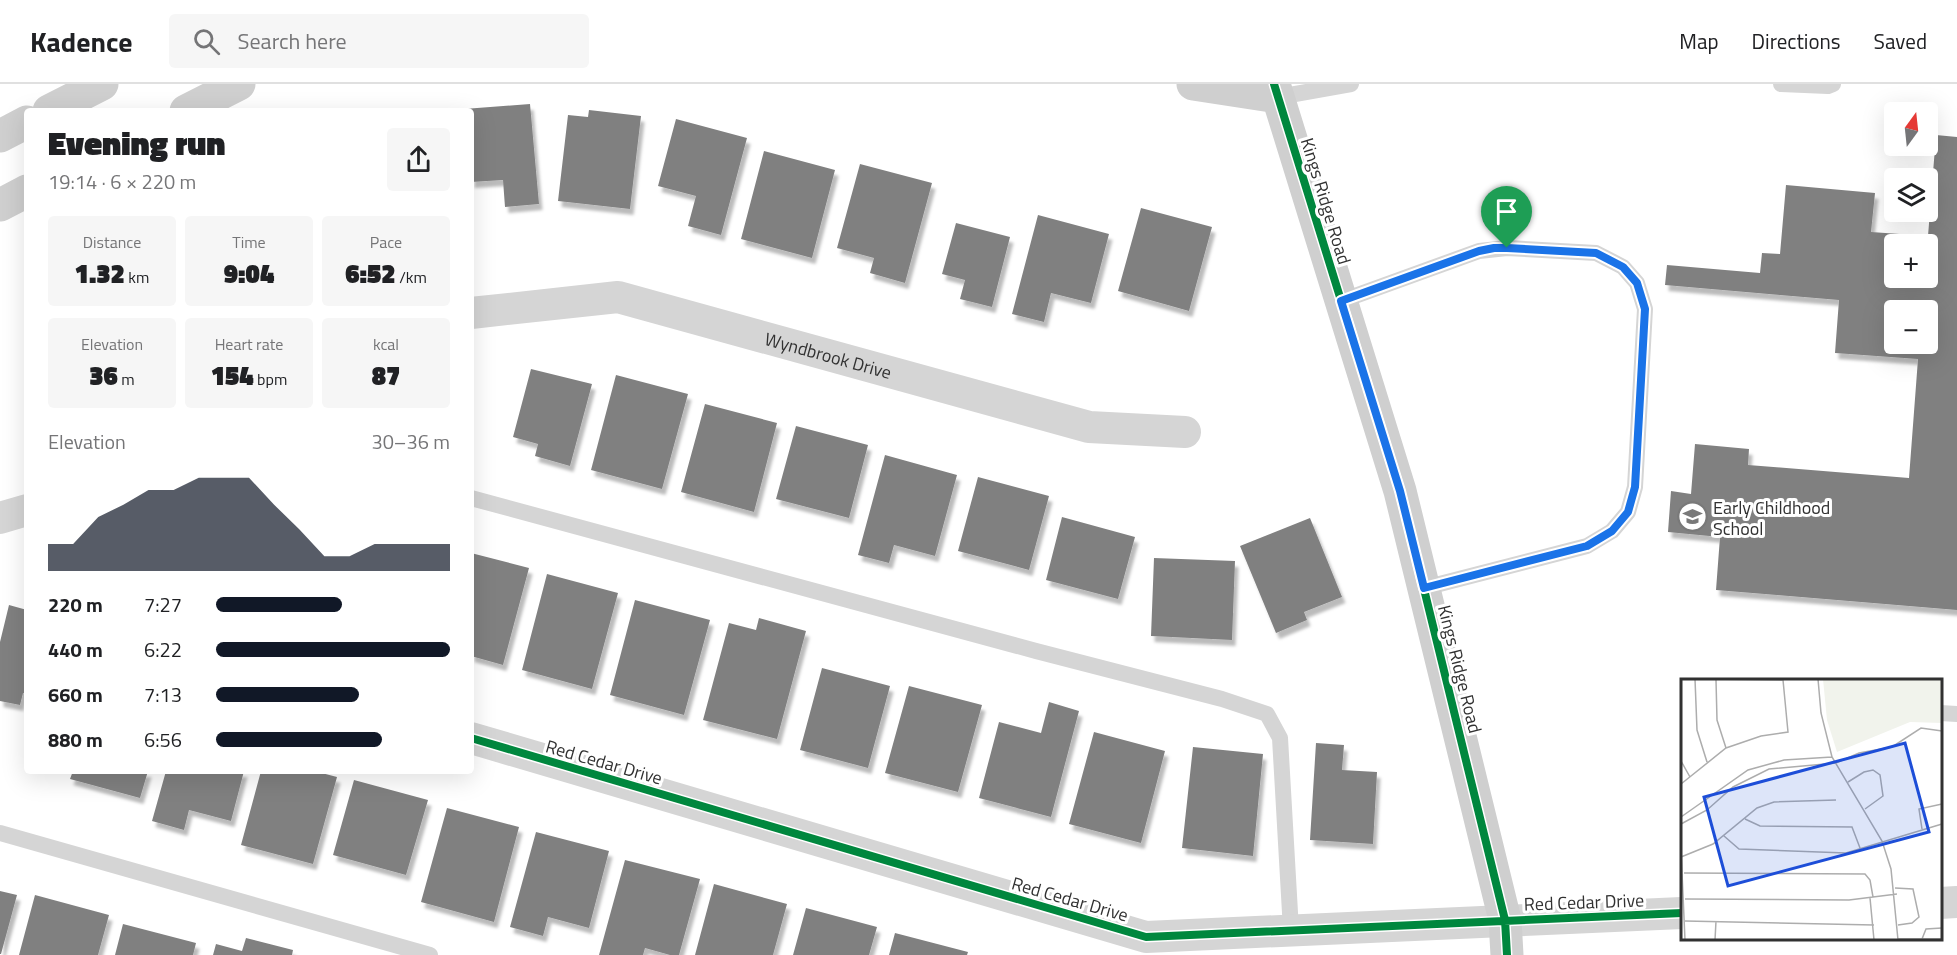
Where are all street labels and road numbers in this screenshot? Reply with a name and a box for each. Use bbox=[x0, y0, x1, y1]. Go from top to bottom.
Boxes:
street label: Kings Ridge Road bbox=[1294, 134, 1358, 268]
street label: Wyndbrook Drive bbox=[762, 325, 895, 385]
street label: Kings Ridge Road bbox=[1431, 602, 1489, 736]
street label: Red Cedar Drive bbox=[542, 732, 666, 792]
street label: Red Cedar Drive bbox=[1008, 869, 1132, 929]
street label: Red Cedar Drive bbox=[1523, 886, 1645, 918]

